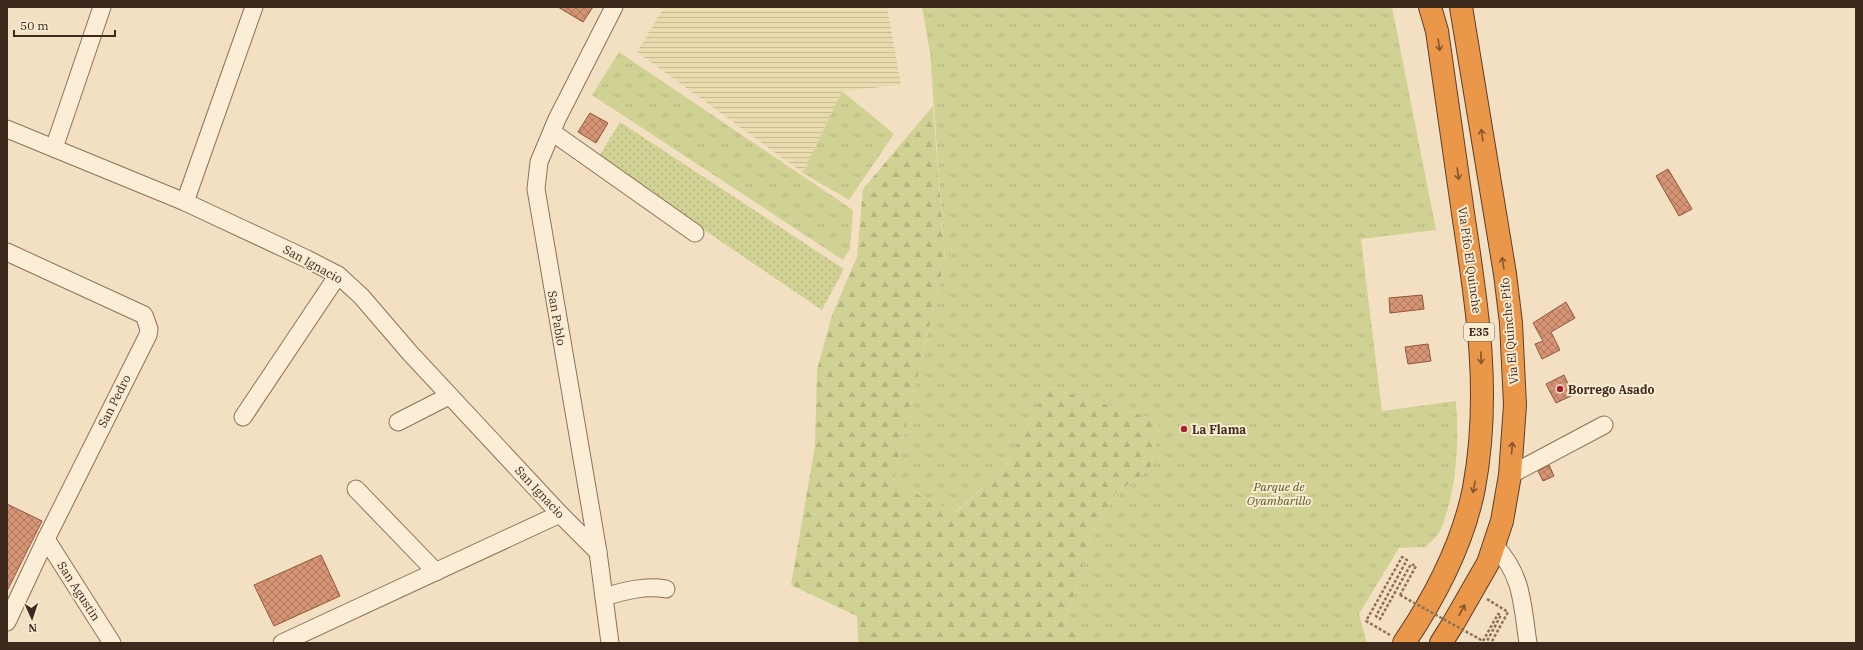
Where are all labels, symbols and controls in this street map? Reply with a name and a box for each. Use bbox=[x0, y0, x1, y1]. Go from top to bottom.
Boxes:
scale bar bbox=[14, 12, 115, 38]
text: 50 m bbox=[20, 18, 49, 33]
one-way arrow bbox=[1435, 38, 1443, 51]
one-way arrow bbox=[1478, 128, 1486, 141]
one-way arrow bbox=[1454, 167, 1462, 180]
street label: Via Pifo El Quinche bbox=[1455, 206, 1485, 314]
street label: San Ignacio bbox=[281, 242, 346, 287]
one-way arrow bbox=[1499, 257, 1507, 270]
street label: Via El Quinche Pifo bbox=[1497, 277, 1521, 385]
street label: San Pablo bbox=[545, 289, 569, 347]
road number: E35 bbox=[1464, 323, 1494, 341]
one-way arrow bbox=[1478, 351, 1485, 364]
street label: San Pedro bbox=[94, 372, 134, 430]
place label: Borrego Asado bbox=[1568, 382, 1654, 397]
marker: Borrego Asado bbox=[1555, 384, 1565, 394]
place label: La Flama bbox=[1192, 422, 1246, 437]
marker: La Flama bbox=[1179, 424, 1189, 434]
one-way arrow bbox=[1509, 442, 1516, 455]
street label: San Ignacio bbox=[512, 463, 568, 521]
park label: Parque de Oyambarillo bbox=[1247, 479, 1311, 508]
one-way arrow bbox=[1469, 480, 1477, 493]
street label: San Agustin bbox=[54, 559, 104, 624]
north arrow bbox=[12, 598, 52, 638]
one-way arrow bbox=[1458, 604, 1466, 616]
text: N bbox=[28, 621, 37, 635]

